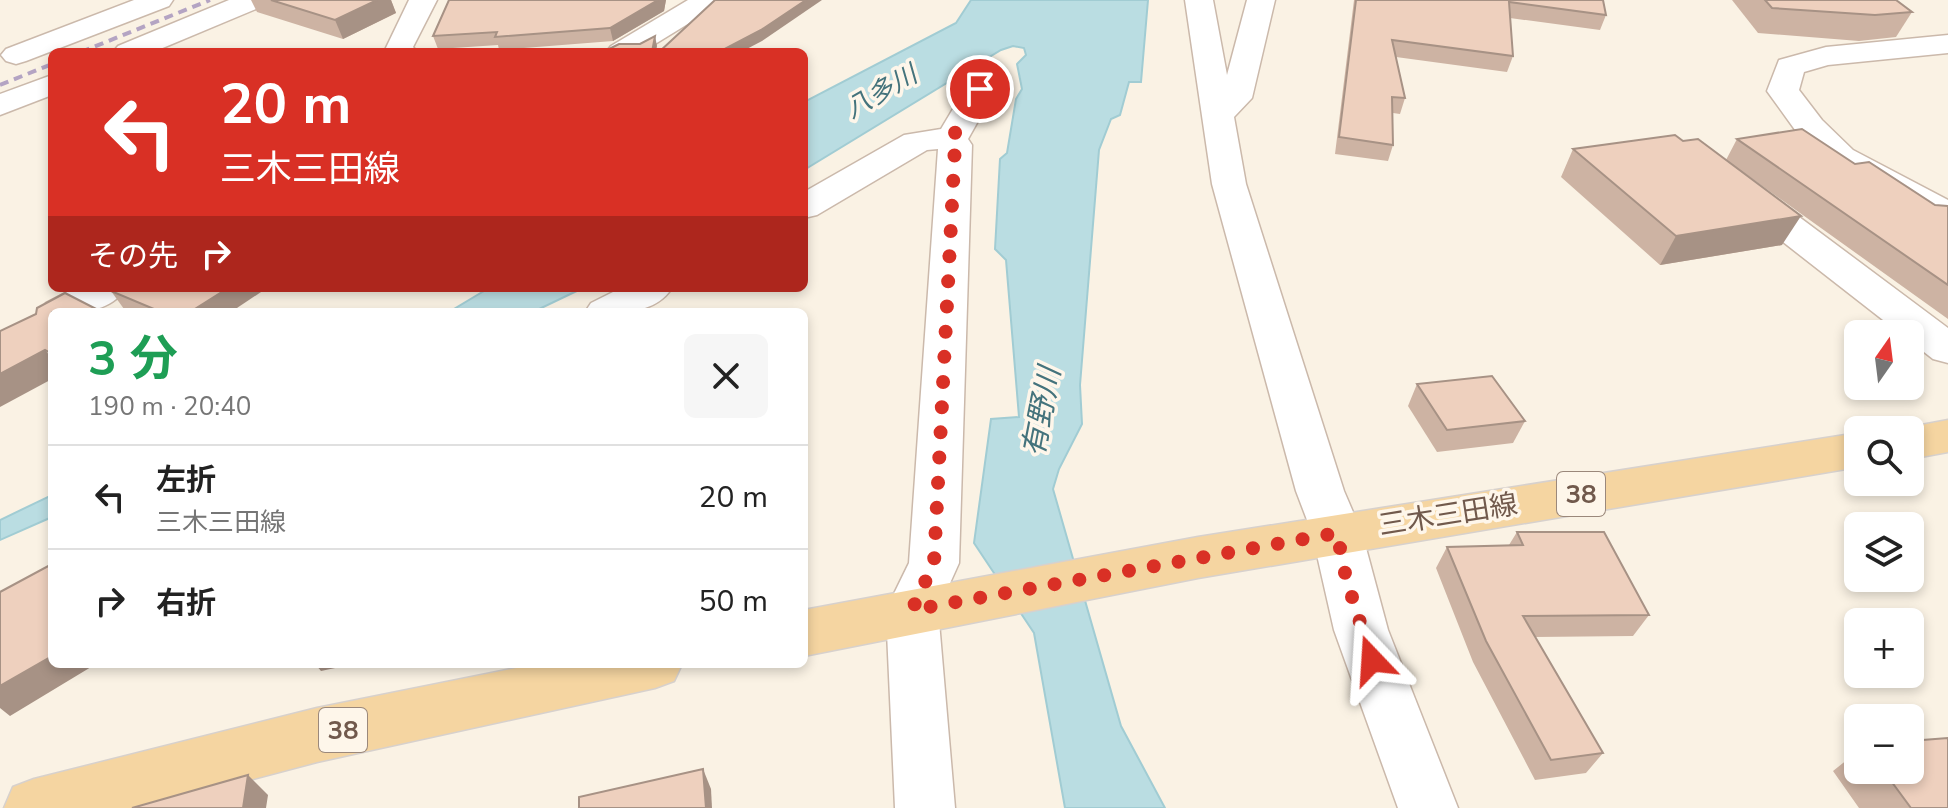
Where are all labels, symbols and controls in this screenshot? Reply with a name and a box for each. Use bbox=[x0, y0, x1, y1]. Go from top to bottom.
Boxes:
pin bbox=[946, 55, 1014, 123]
water label: 八多川 bbox=[838, 56, 926, 127]
text: 20 m bbox=[220, 66, 351, 143]
icon: arrive bbox=[958, 67, 1002, 111]
icon: left bbox=[88, 80, 192, 184]
text: 三木三田線 bbox=[220, 145, 400, 194]
icon: right bbox=[194, 232, 238, 276]
text: その先 bbox=[88, 236, 178, 277]
north arrow bbox=[1844, 320, 1924, 400]
map controls bbox=[1844, 320, 1924, 784]
text: 3 分 bbox=[88, 326, 178, 392]
button: close bbox=[684, 334, 768, 418]
water label: 有野川 bbox=[1013, 361, 1071, 460]
text: 190 m · 20:40 bbox=[88, 389, 251, 424]
button: search bbox=[1844, 416, 1924, 496]
text: 左折 bbox=[156, 460, 216, 501]
road number: 38 bbox=[1557, 472, 1605, 516]
icon: left bbox=[88, 475, 132, 519]
text: 20 m bbox=[699, 477, 768, 518]
street label: 三木三田線 bbox=[1376, 485, 1520, 545]
text: 三木三田線 bbox=[156, 505, 286, 540]
button: layers bbox=[1844, 512, 1924, 592]
icon: right bbox=[88, 579, 132, 623]
text: 50 m bbox=[699, 581, 768, 622]
text: 右折 bbox=[156, 583, 216, 624]
button: + bbox=[1844, 608, 1924, 688]
position arrow bbox=[1330, 618, 1414, 702]
button: − bbox=[1844, 704, 1924, 784]
road number: 38 bbox=[319, 708, 367, 752]

